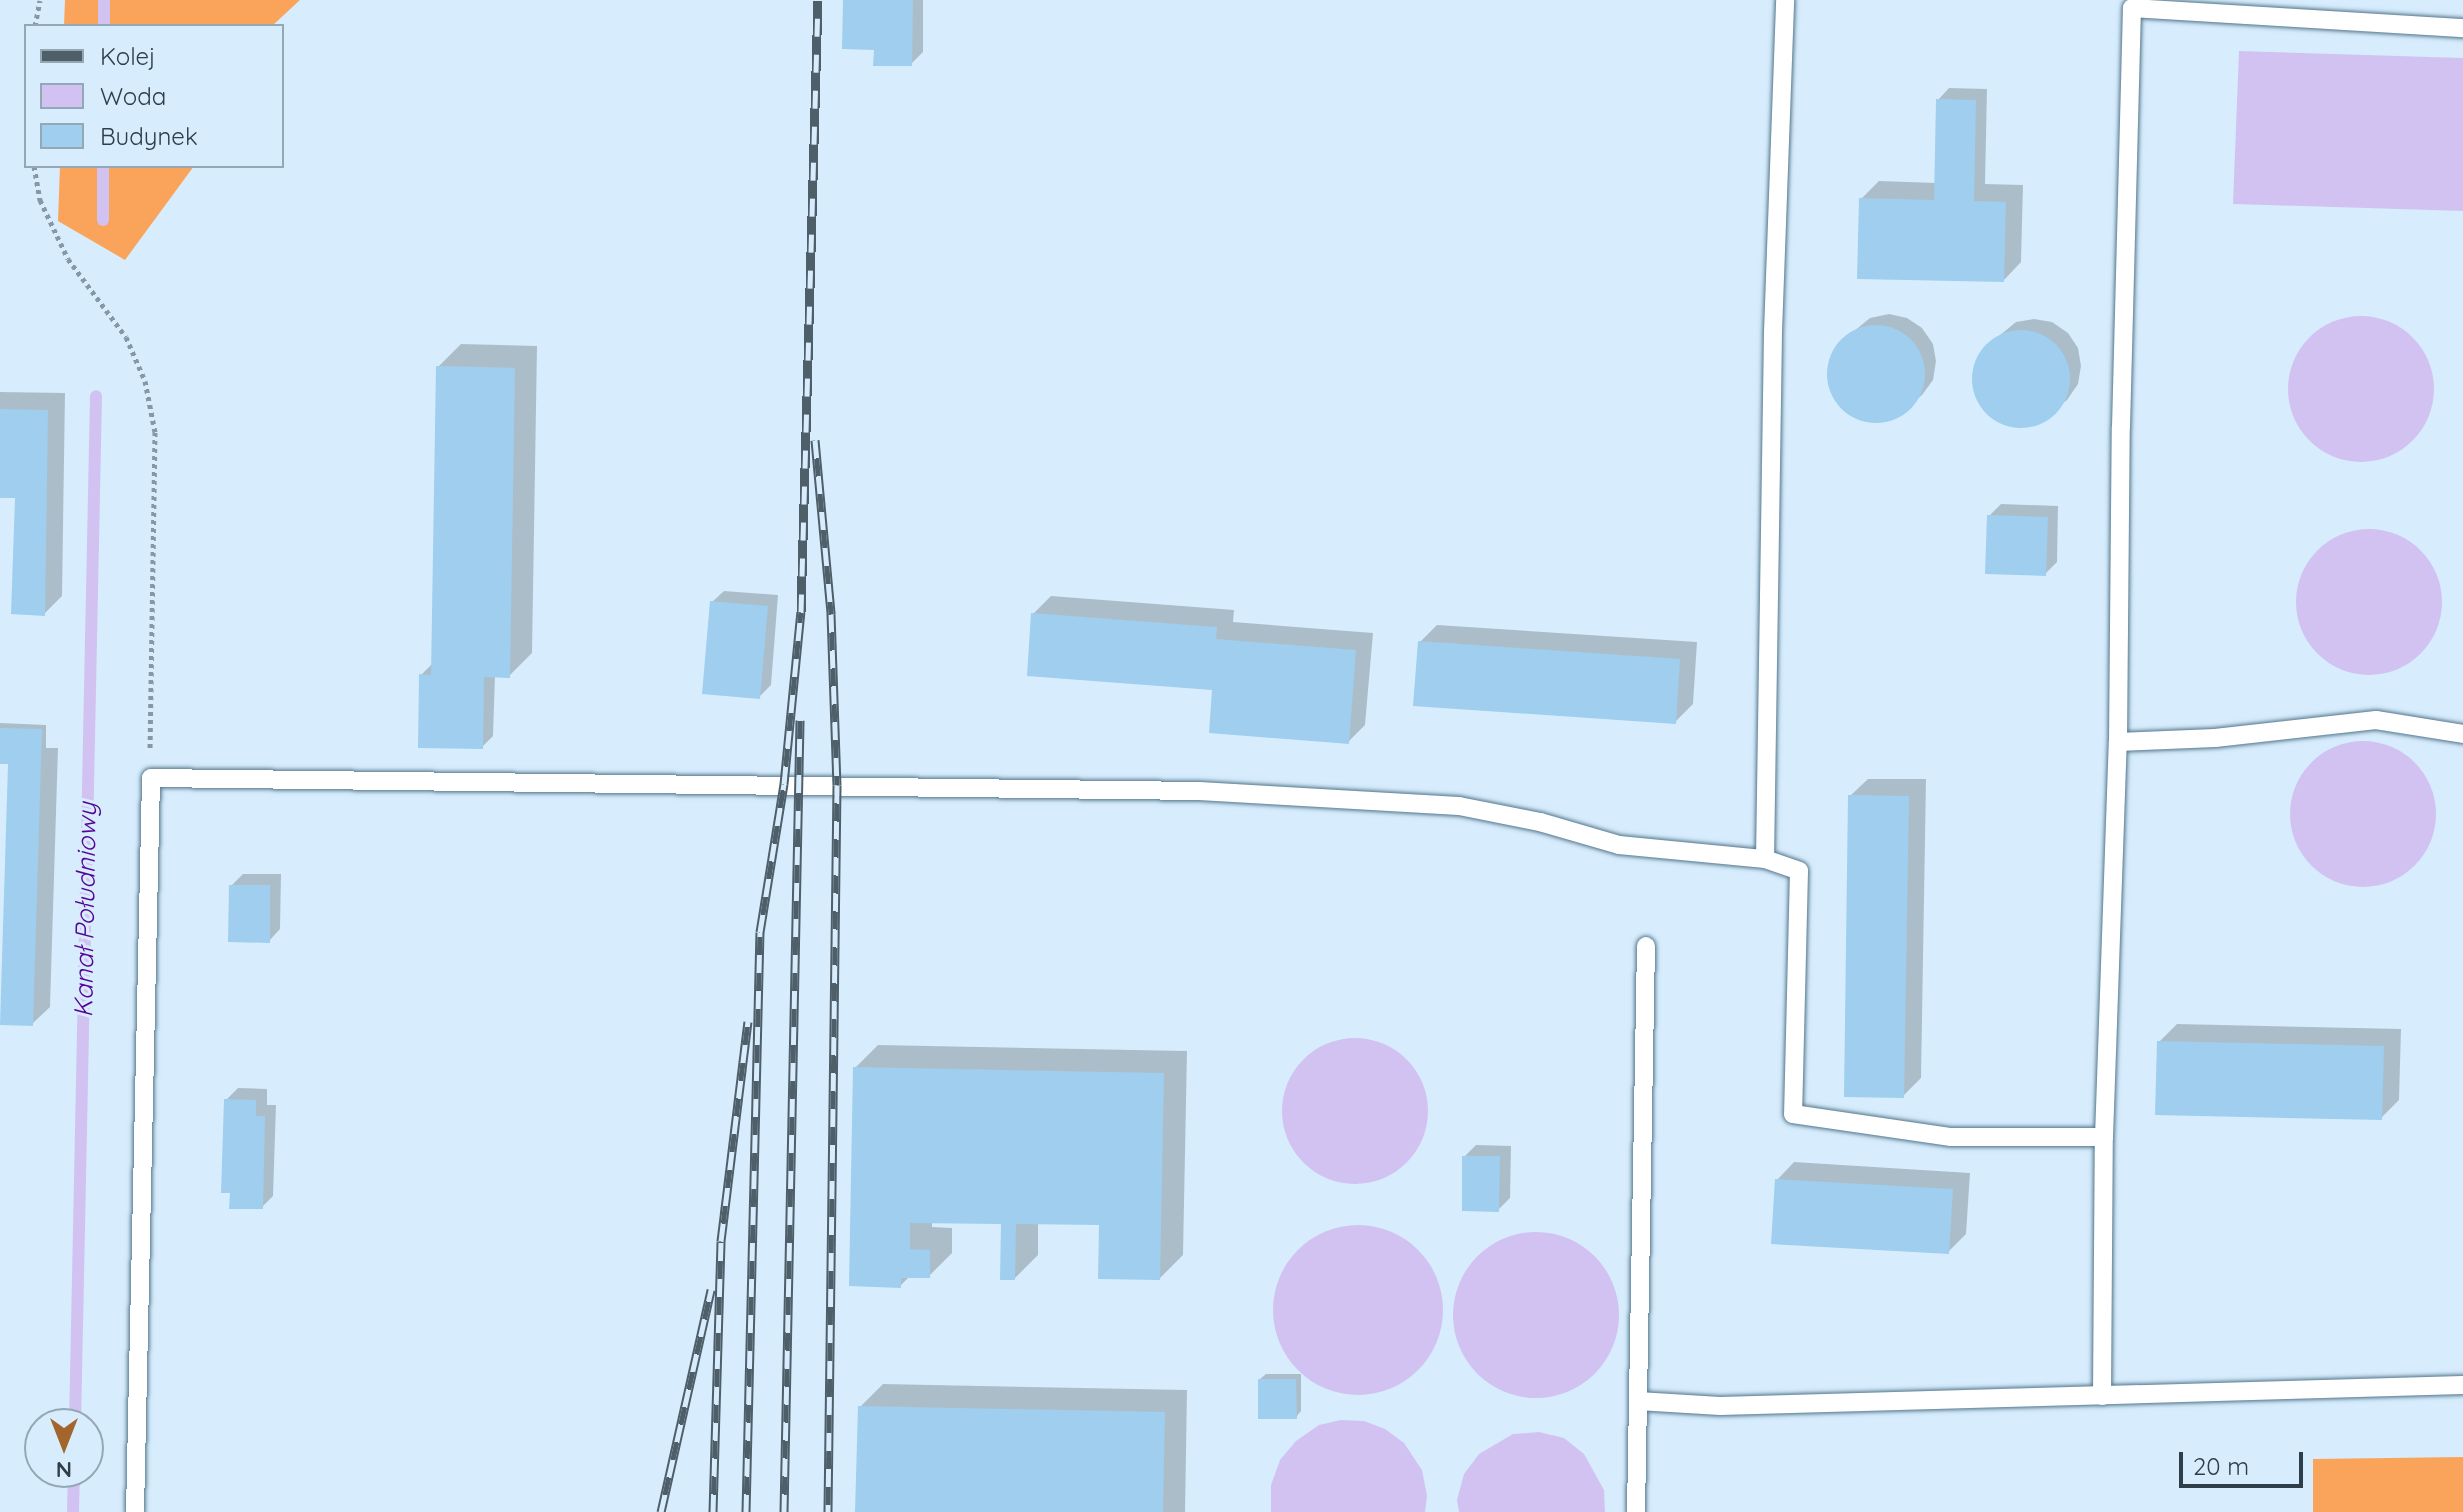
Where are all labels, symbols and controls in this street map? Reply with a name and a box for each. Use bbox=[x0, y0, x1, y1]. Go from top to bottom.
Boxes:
legend bbox=[24, 24, 284, 168]
text: Kolej bbox=[100, 41, 156, 71]
text: Woda bbox=[100, 81, 166, 111]
text: Budynek bbox=[100, 121, 198, 151]
water label: Kanał Południowy bbox=[68, 802, 102, 1018]
north arrow bbox=[24, 1408, 104, 1488]
scale bar bbox=[2183, 1436, 2307, 1486]
text: 20 m bbox=[2193, 1451, 2249, 1481]
text: N bbox=[56, 1456, 72, 1484]

